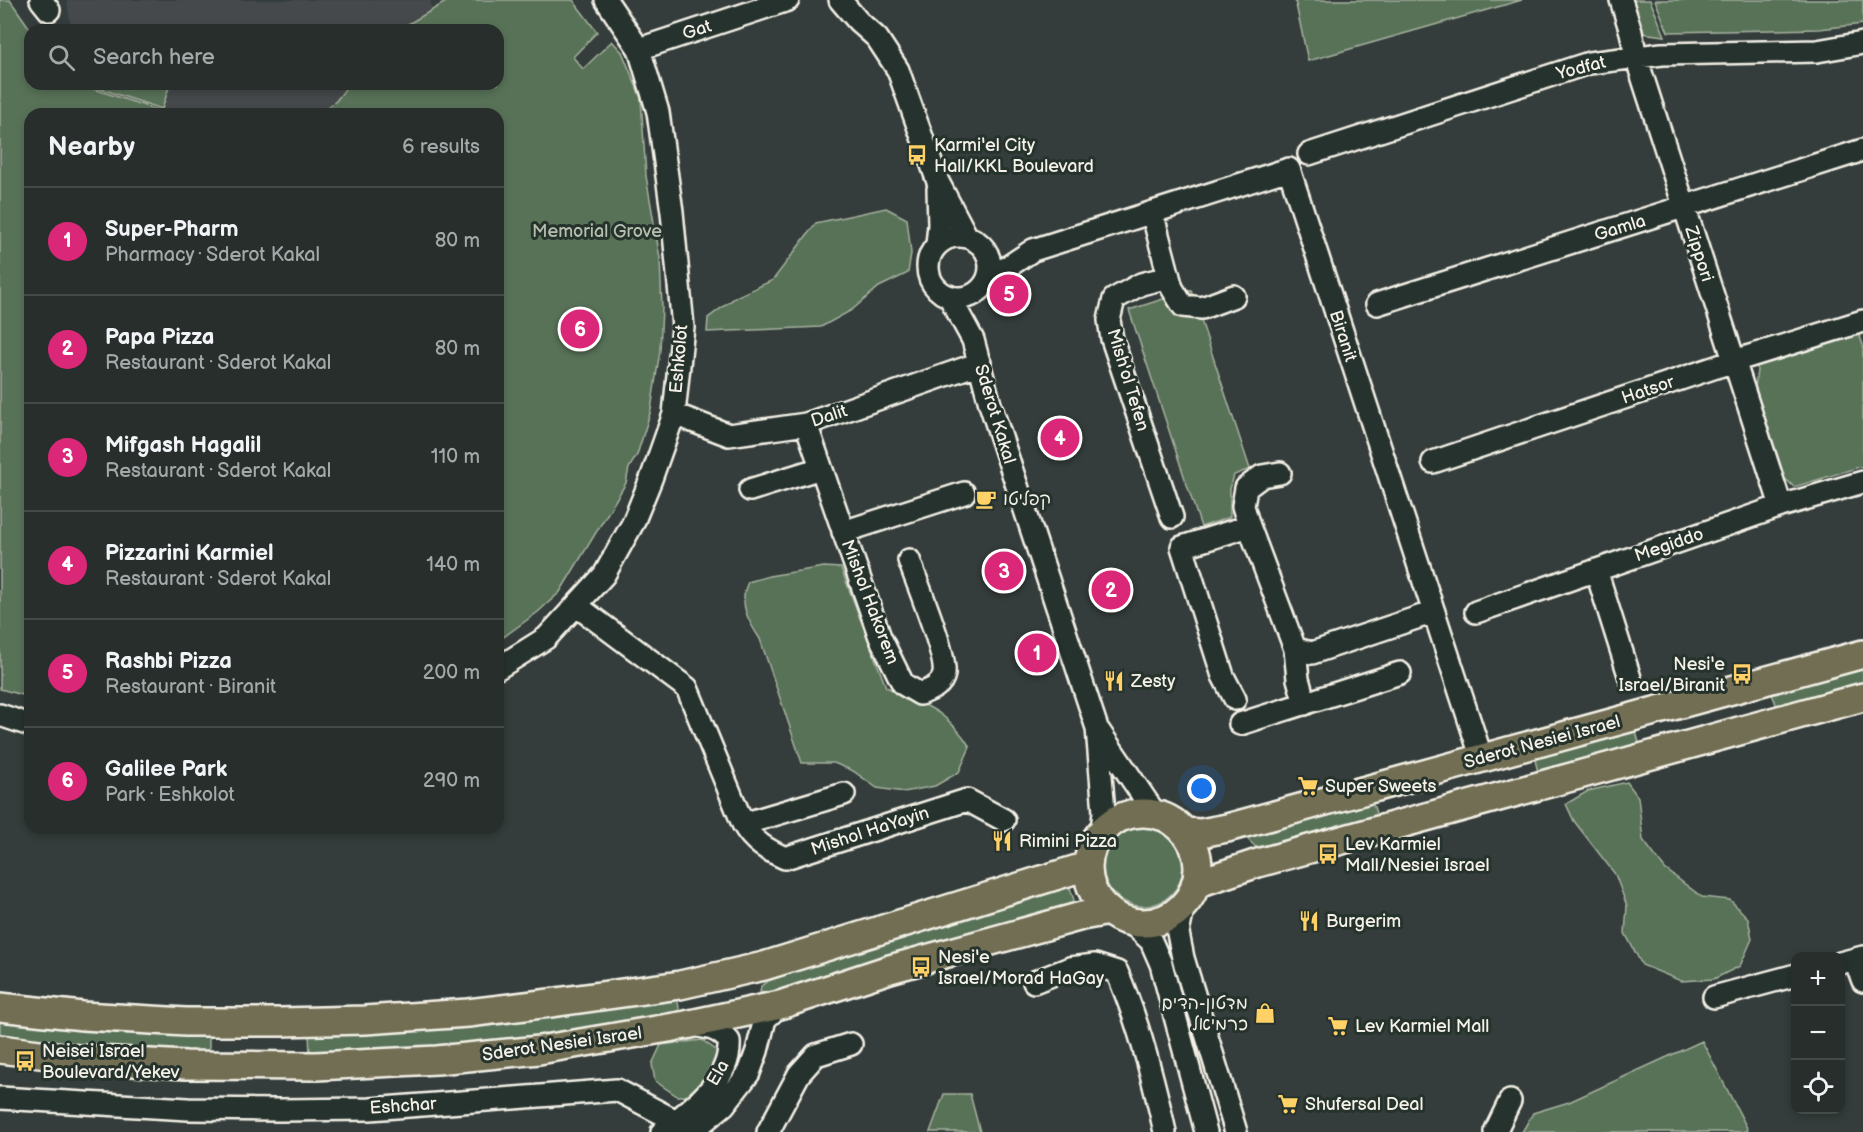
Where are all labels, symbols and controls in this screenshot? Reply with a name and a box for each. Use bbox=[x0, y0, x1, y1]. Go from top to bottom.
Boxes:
street label: Gat bbox=[680, 15, 715, 45]
search box bbox=[24, 24, 504, 90]
icon: search bbox=[45, 41, 78, 74]
text: Search here bbox=[93, 44, 215, 71]
street label: Yodfat bbox=[1553, 52, 1608, 84]
text: Nearby bbox=[48, 132, 135, 163]
text: 6 results bbox=[402, 135, 480, 159]
place label: Karmi'el City Hall/KKL Boulevard bbox=[934, 135, 1094, 177]
bus stop icon: Karmi'el City Hall/KKL Boulevard bbox=[905, 143, 929, 167]
street label: Gamla bbox=[1592, 210, 1648, 246]
text: Super-Pharm bbox=[105, 216, 239, 243]
park label: Memorial Grove bbox=[532, 221, 662, 242]
street label: Zippori bbox=[1680, 223, 1718, 284]
text: 1 bbox=[63, 229, 72, 253]
text: 80 m bbox=[435, 229, 480, 253]
text: Pharmacy · Sderot Kakal bbox=[105, 243, 320, 267]
pin: 5 bbox=[990, 272, 1028, 316]
pin: 6 bbox=[560, 306, 600, 352]
street label: Biranit bbox=[1325, 308, 1361, 365]
street label: Eshkolot bbox=[666, 323, 693, 394]
text: Papa Pizza bbox=[105, 324, 215, 351]
street label: Mish'ol Tefen bbox=[1102, 326, 1154, 434]
text: 2 bbox=[62, 337, 73, 361]
text: 80 m bbox=[435, 337, 480, 361]
text: Restaurant · Sderot Kakal bbox=[105, 351, 331, 375]
street label: Sderot Kakal bbox=[970, 362, 1020, 466]
street label: Hatsor bbox=[1619, 371, 1678, 409]
street label: Dalit bbox=[808, 400, 850, 432]
pin: 4 bbox=[1040, 416, 1080, 460]
text: Mifgash Hagalil bbox=[105, 432, 261, 459]
text: 3 bbox=[62, 445, 73, 469]
text: 110 m bbox=[431, 445, 480, 469]
text: Restaurant · Sderot Kakal bbox=[105, 459, 331, 483]
cafe icon: קפליטו bbox=[974, 487, 998, 511]
place label: קפליטו bbox=[1003, 489, 1051, 510]
street label: Megiddo bbox=[1632, 523, 1706, 567]
street label: Mishol Hakorem bbox=[837, 537, 903, 667]
text: Pizzarini Karmiel bbox=[105, 540, 273, 567]
pin: 3 bbox=[984, 548, 1024, 594]
text: 4 bbox=[62, 553, 73, 577]
text: 140 m bbox=[426, 553, 480, 577]
text: Restaurant · Sderot Kakal bbox=[105, 567, 331, 591]
pin: 2 bbox=[1092, 568, 1130, 612]
pin: 1 bbox=[1018, 630, 1056, 676]
text: Rashbi Pizza bbox=[105, 648, 232, 675]
place label: Nesi'e Israel/Biranit bbox=[1619, 654, 1725, 696]
text: 5 bbox=[62, 661, 73, 685]
text: 200 m bbox=[423, 661, 480, 685]
bus stop icon: Nesi'e Israel/Biranit bbox=[1730, 662, 1754, 686]
restaurant icon: Zesty bbox=[1102, 669, 1126, 693]
place label: Zesty bbox=[1130, 671, 1176, 692]
text: Restaurant · Biranit bbox=[105, 675, 276, 699]
street label: Sderot Nesiei Israel bbox=[1462, 711, 1622, 773]
text: Galilee Park bbox=[105, 756, 227, 783]
text: 6 bbox=[61, 769, 74, 793]
text: 290 m bbox=[423, 769, 480, 793]
your location bbox=[1187, 774, 1216, 803]
supermarket icon: Super Sweets bbox=[1296, 774, 1320, 798]
place label: Super Sweets bbox=[1325, 776, 1437, 797]
text: Park · Eshkolot bbox=[105, 783, 235, 807]
street label: Mishol HaYayin bbox=[808, 802, 932, 860]
restaurant icon: Rimini Pizza bbox=[990, 829, 1014, 853]
place label: Rimini Pizza bbox=[1019, 831, 1117, 852]
place label: Lev Karmiel Mall/Nesiei Israel bbox=[1345, 834, 1489, 876]
bus stop icon: Lev Karmiel Mall/Nesiei Israel bbox=[1316, 842, 1340, 866]
restaurant icon: Burgerim bbox=[1297, 909, 1321, 933]
place label: Burgerim bbox=[1326, 911, 1401, 932]
place label: Nesi'e Israel/Morad HaGay bbox=[938, 947, 1105, 989]
map controls bbox=[1791, 952, 1845, 1114]
button: + bbox=[1791, 952, 1845, 1006]
bus stop icon: Nesi'e Israel/Morad HaGay bbox=[909, 955, 933, 979]
place label: מדטון-הדים כרמיאל bbox=[1162, 993, 1248, 1035]
shop icon: מדטון-הדים כרמיאל bbox=[1253, 1001, 1277, 1025]
button: − bbox=[1791, 1006, 1845, 1060]
supermarket icon: Lev Karmiel Mall bbox=[1326, 1014, 1350, 1038]
place label: Lev Karmiel Mall bbox=[1355, 1016, 1489, 1037]
street label: Sderot Nesiei Israel bbox=[481, 1022, 643, 1066]
place label: Neisei Israel Boulevard/Yekev bbox=[42, 1041, 180, 1083]
bus stop icon: Neisei Israel Boulevard/Yekev bbox=[13, 1049, 37, 1073]
street label: Ela bbox=[702, 1057, 734, 1089]
button: locate bbox=[1791, 1060, 1845, 1114]
supermarket icon: Shufersal Deal bbox=[1276, 1092, 1300, 1116]
street label: Eshchar bbox=[369, 1093, 438, 1119]
place label: Shufersal Deal bbox=[1305, 1094, 1424, 1115]

